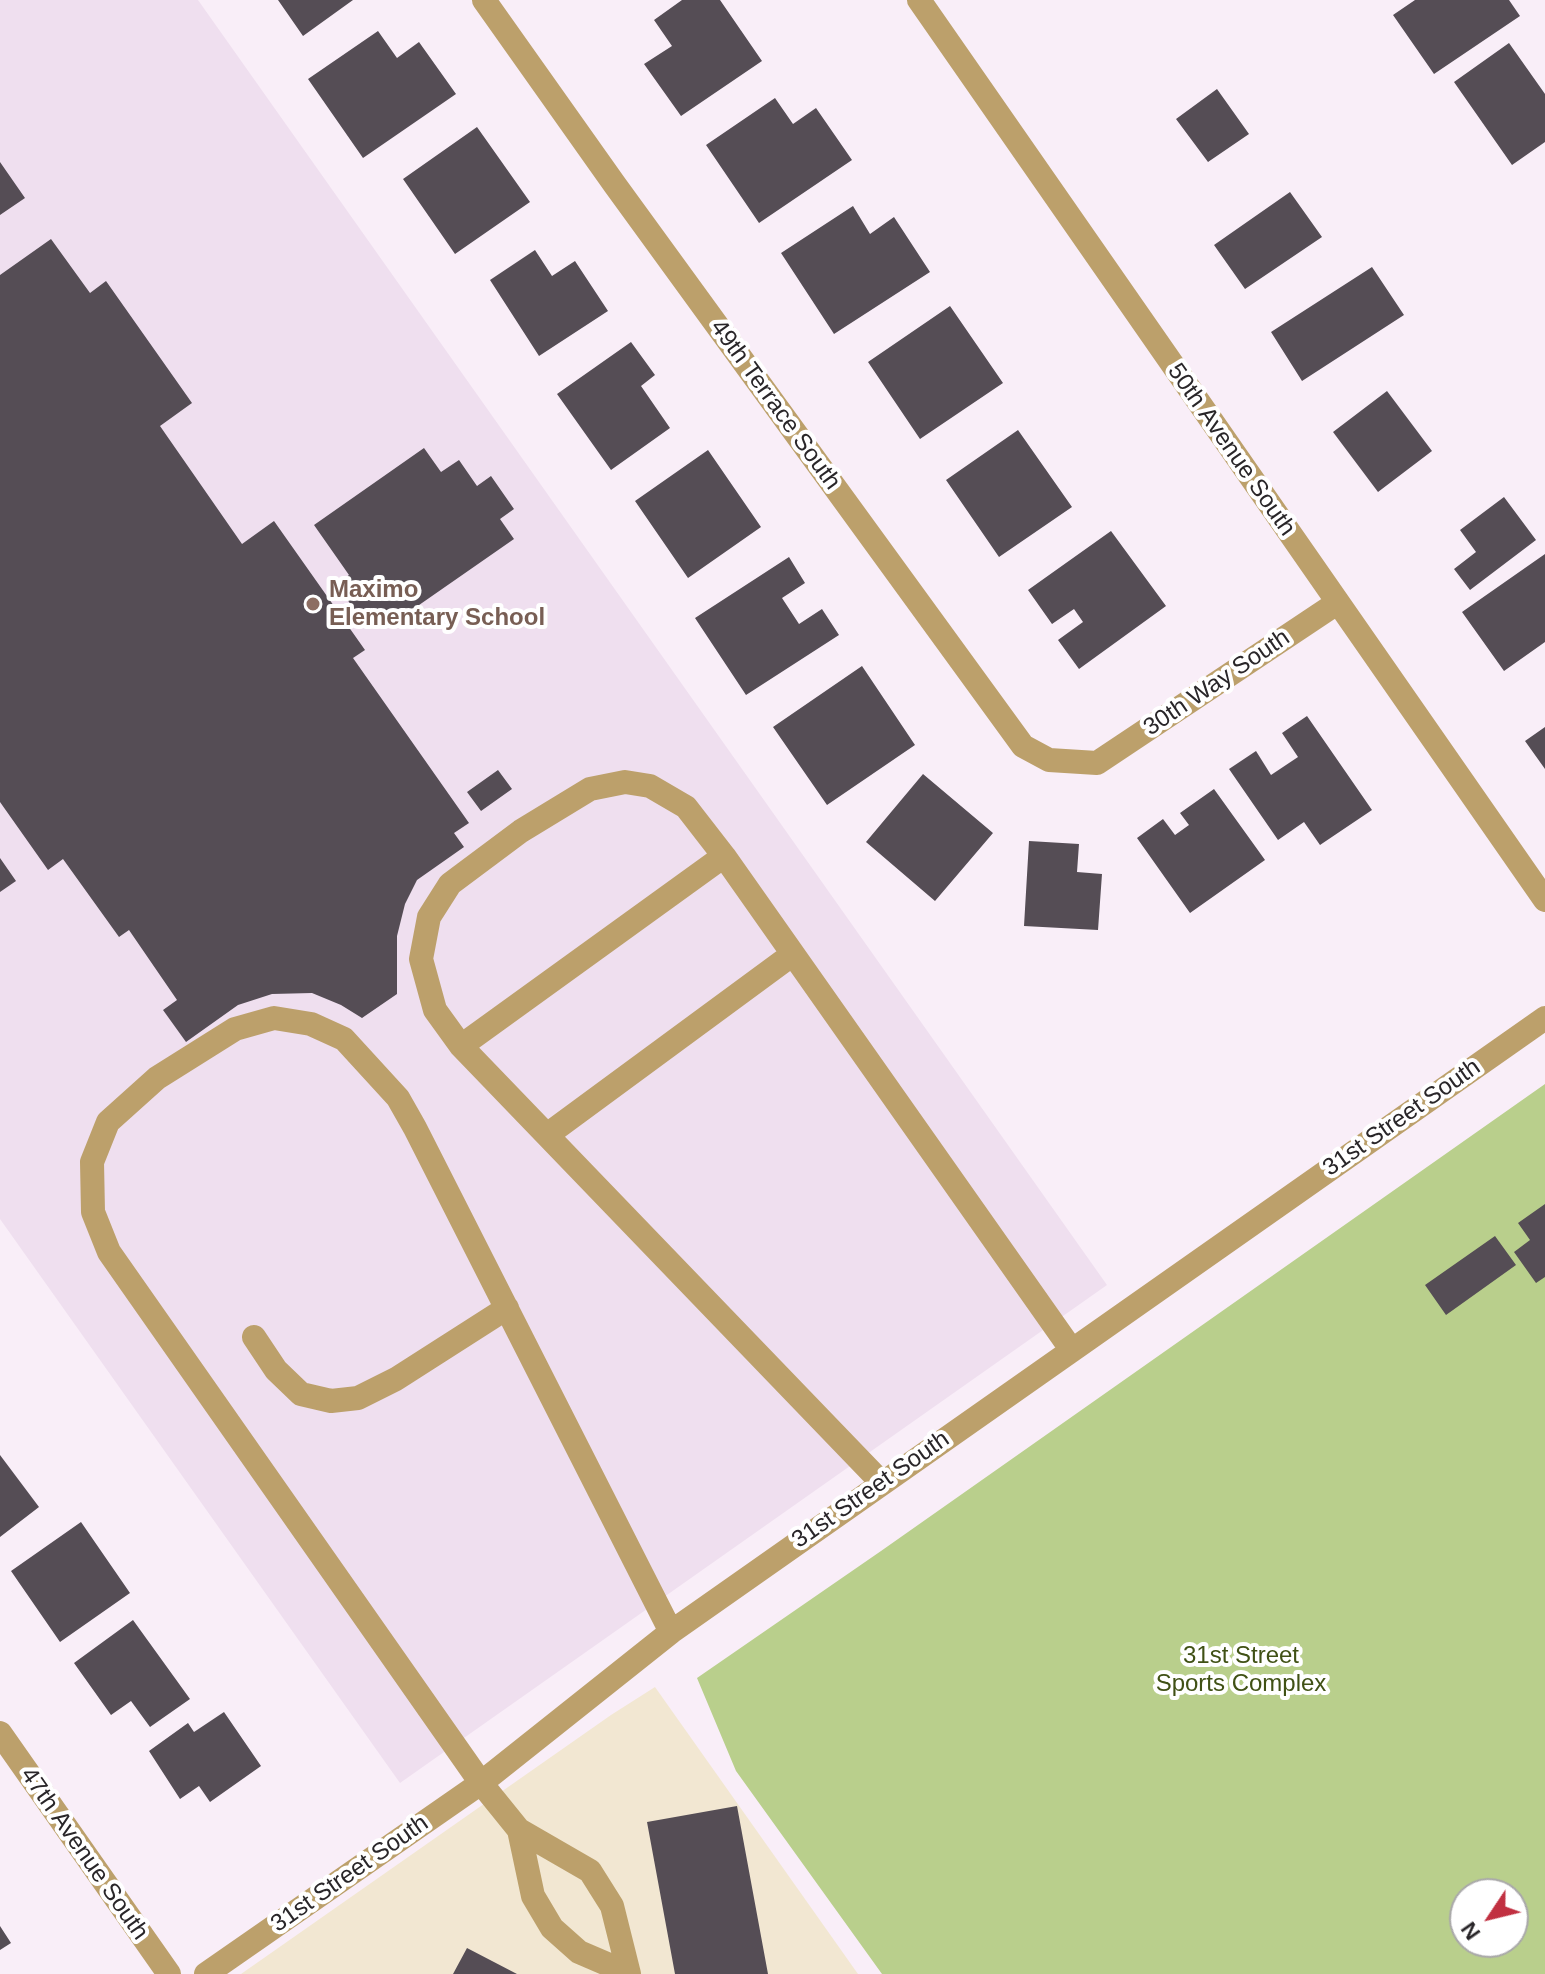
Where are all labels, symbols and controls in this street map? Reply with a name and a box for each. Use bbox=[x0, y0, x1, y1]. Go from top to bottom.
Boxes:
street label: 49th Terrace South bbox=[704, 315, 846, 495]
street label: 50th Avenue South bbox=[1161, 358, 1301, 542]
place label: Maximo Elementary School bbox=[329, 576, 545, 632]
marker: Maximo Elementary School bbox=[304, 595, 322, 613]
street label: 30th Way South bbox=[1139, 624, 1295, 742]
street label: 31st Street South bbox=[1318, 1053, 1486, 1183]
street label: 31st Street South bbox=[787, 1425, 955, 1555]
park label: 31st Street Sports Complex bbox=[1156, 1642, 1326, 1698]
street label: 47th Avenue South bbox=[14, 1762, 154, 1946]
street label: 31st Street South bbox=[266, 1809, 434, 1939]
north arrow bbox=[1449, 1878, 1529, 1958]
text: N bbox=[1456, 1917, 1485, 1945]

